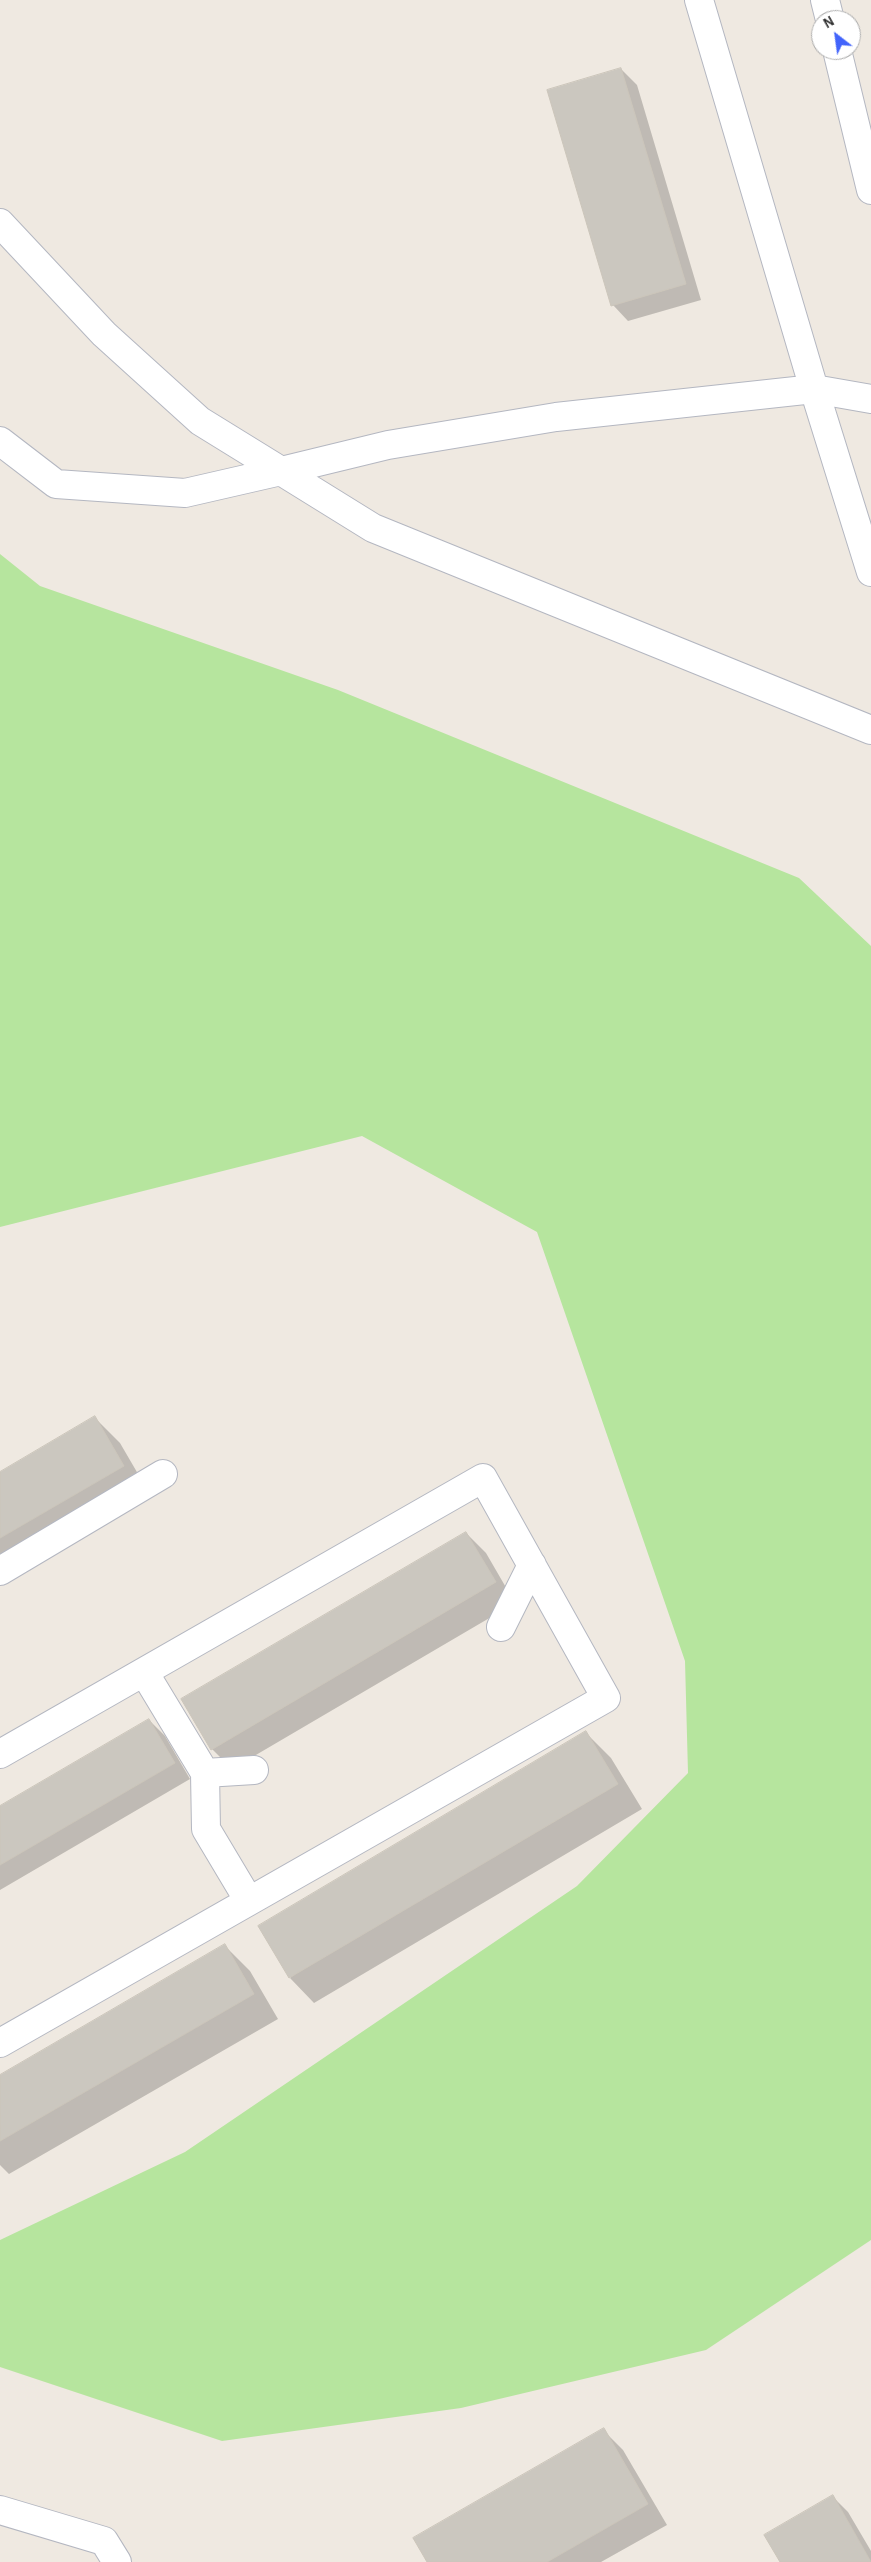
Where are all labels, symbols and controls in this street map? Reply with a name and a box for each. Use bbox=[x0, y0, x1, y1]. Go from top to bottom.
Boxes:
north arrow bbox=[811, 10, 861, 60]
text: N bbox=[821, 14, 837, 31]

